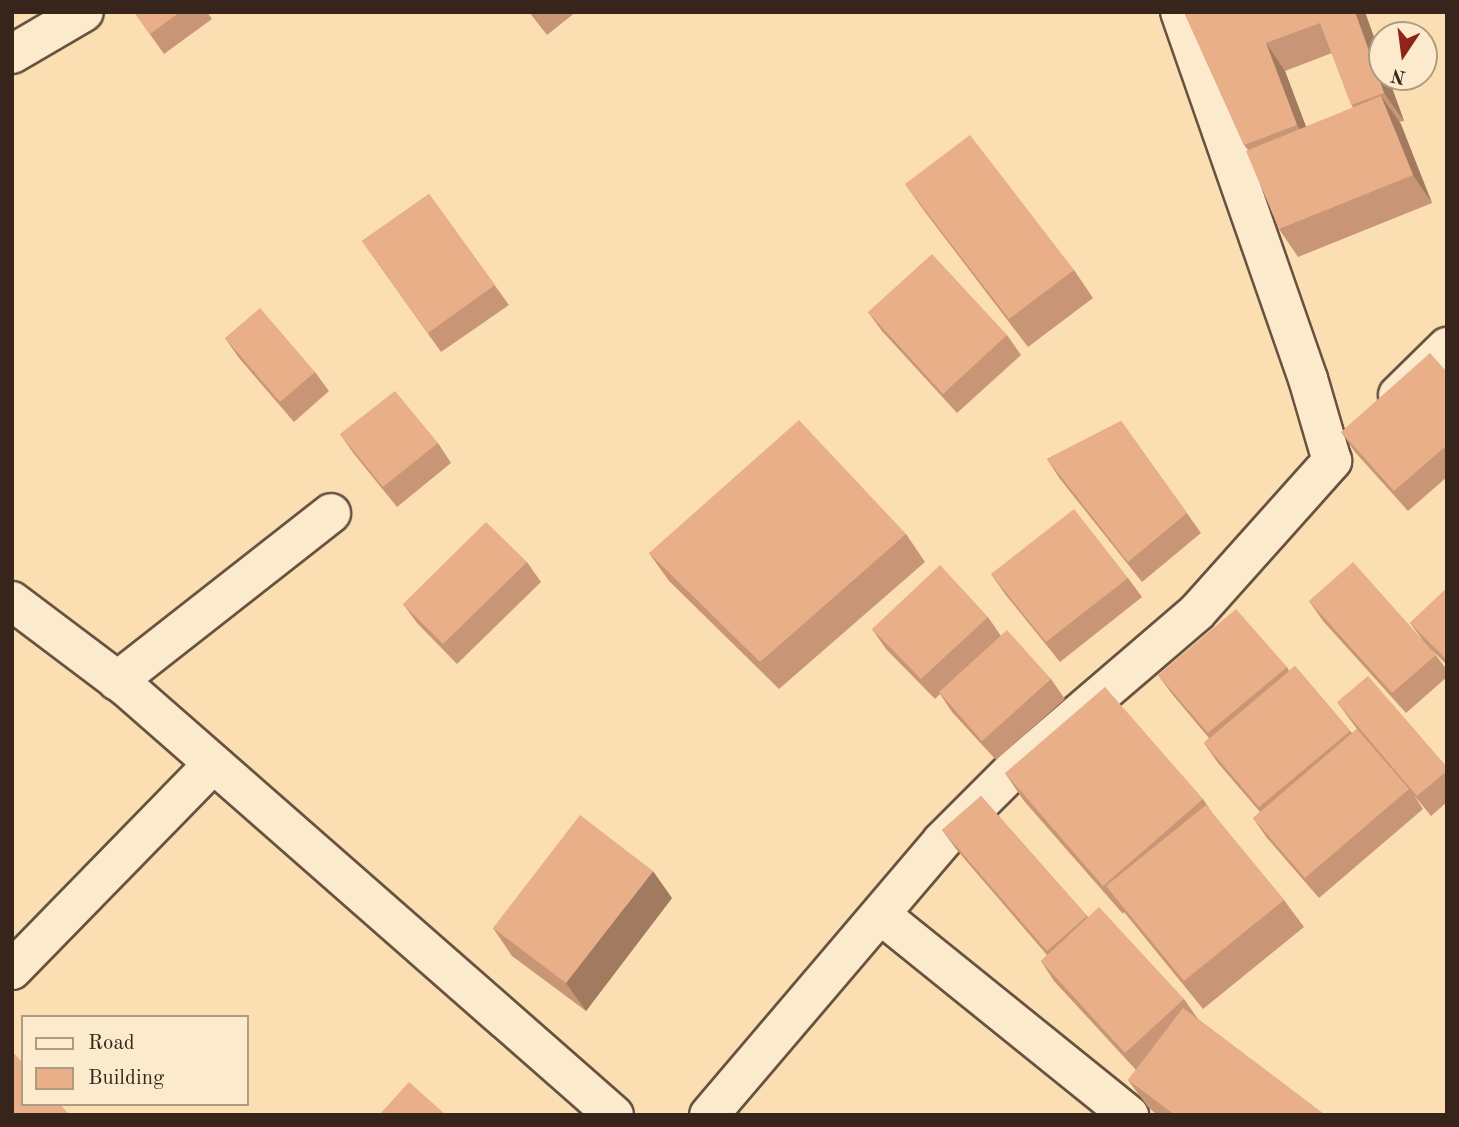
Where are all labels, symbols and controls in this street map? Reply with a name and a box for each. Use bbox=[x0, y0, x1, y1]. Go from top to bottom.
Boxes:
north arrow bbox=[1368, 21, 1438, 91]
text: N bbox=[1389, 64, 1408, 86]
legend bbox=[21, 1015, 248, 1106]
text: Road bbox=[88, 1033, 135, 1054]
text: Building bbox=[88, 1068, 164, 1089]

